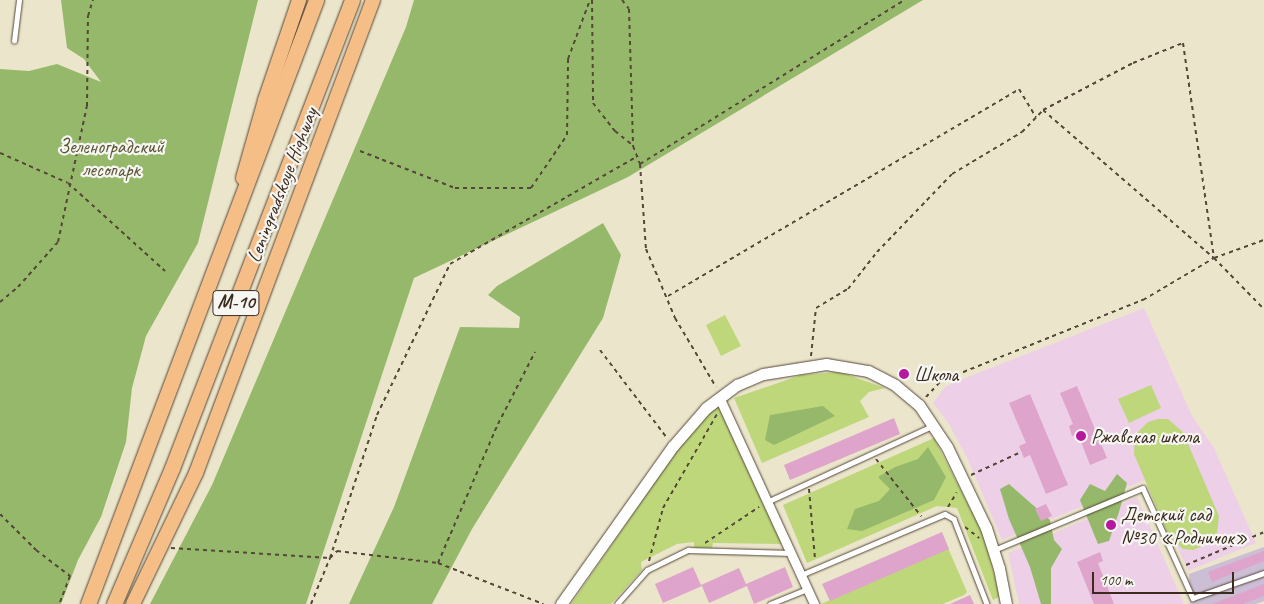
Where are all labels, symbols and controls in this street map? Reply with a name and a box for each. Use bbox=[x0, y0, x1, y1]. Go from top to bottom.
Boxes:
street label: Leningradskoye Highway bbox=[242, 105, 322, 265]
park label: Зеленоградский лесопарк bbox=[58, 135, 164, 182]
road number: М-10 bbox=[212, 286, 260, 320]
place label: Школа bbox=[914, 362, 958, 386]
marker: Школа bbox=[898, 368, 910, 380]
place label: Ржавская школа bbox=[1091, 424, 1199, 448]
marker: Ржавская школа bbox=[1075, 430, 1087, 442]
place label: Детский сад №30 «Родничок» bbox=[1121, 502, 1248, 549]
marker: Детский сад №30 «Родничок» bbox=[1105, 519, 1117, 531]
scale bar bbox=[1094, 562, 1236, 594]
text: 100 m bbox=[1100, 571, 1132, 590]

